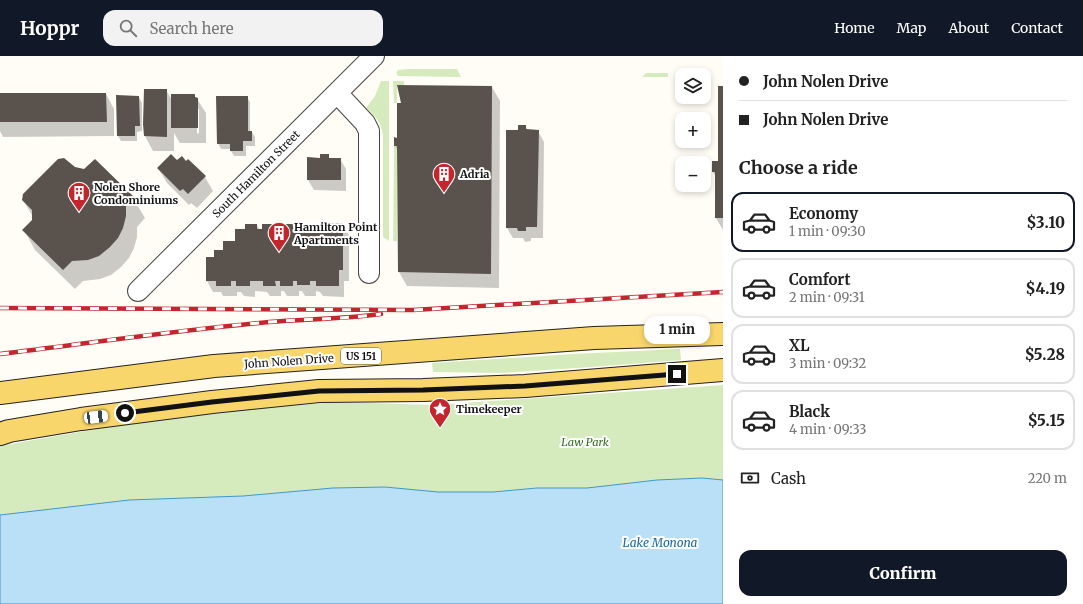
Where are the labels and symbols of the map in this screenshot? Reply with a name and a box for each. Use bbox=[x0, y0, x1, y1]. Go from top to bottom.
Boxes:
street label: South Hamilton Street bbox=[209, 127, 303, 221]
building icon: Adria bbox=[431, 161, 457, 194]
place label: Adria bbox=[459, 167, 490, 181]
building icon: Nolen Shore Condominiums bbox=[66, 180, 92, 213]
place label: Nolen Shore Condominiums bbox=[94, 180, 178, 207]
building icon: Hamilton Point Apartments bbox=[266, 220, 292, 253]
place label: Hamilton Point Apartments bbox=[293, 220, 378, 247]
callout: 1 min bbox=[644, 316, 710, 344]
road number: US 151 bbox=[341, 348, 381, 364]
street label: John Nolen Drive bbox=[243, 351, 334, 371]
route end bbox=[668, 365, 686, 383]
place icon: Timekeeper bbox=[427, 396, 453, 429]
place label: Timekeeper bbox=[456, 402, 522, 416]
route start bbox=[116, 404, 134, 422]
car bbox=[83, 410, 109, 424]
park label: Law Park bbox=[561, 435, 609, 449]
water label: Lake Monona bbox=[623, 535, 698, 550]

